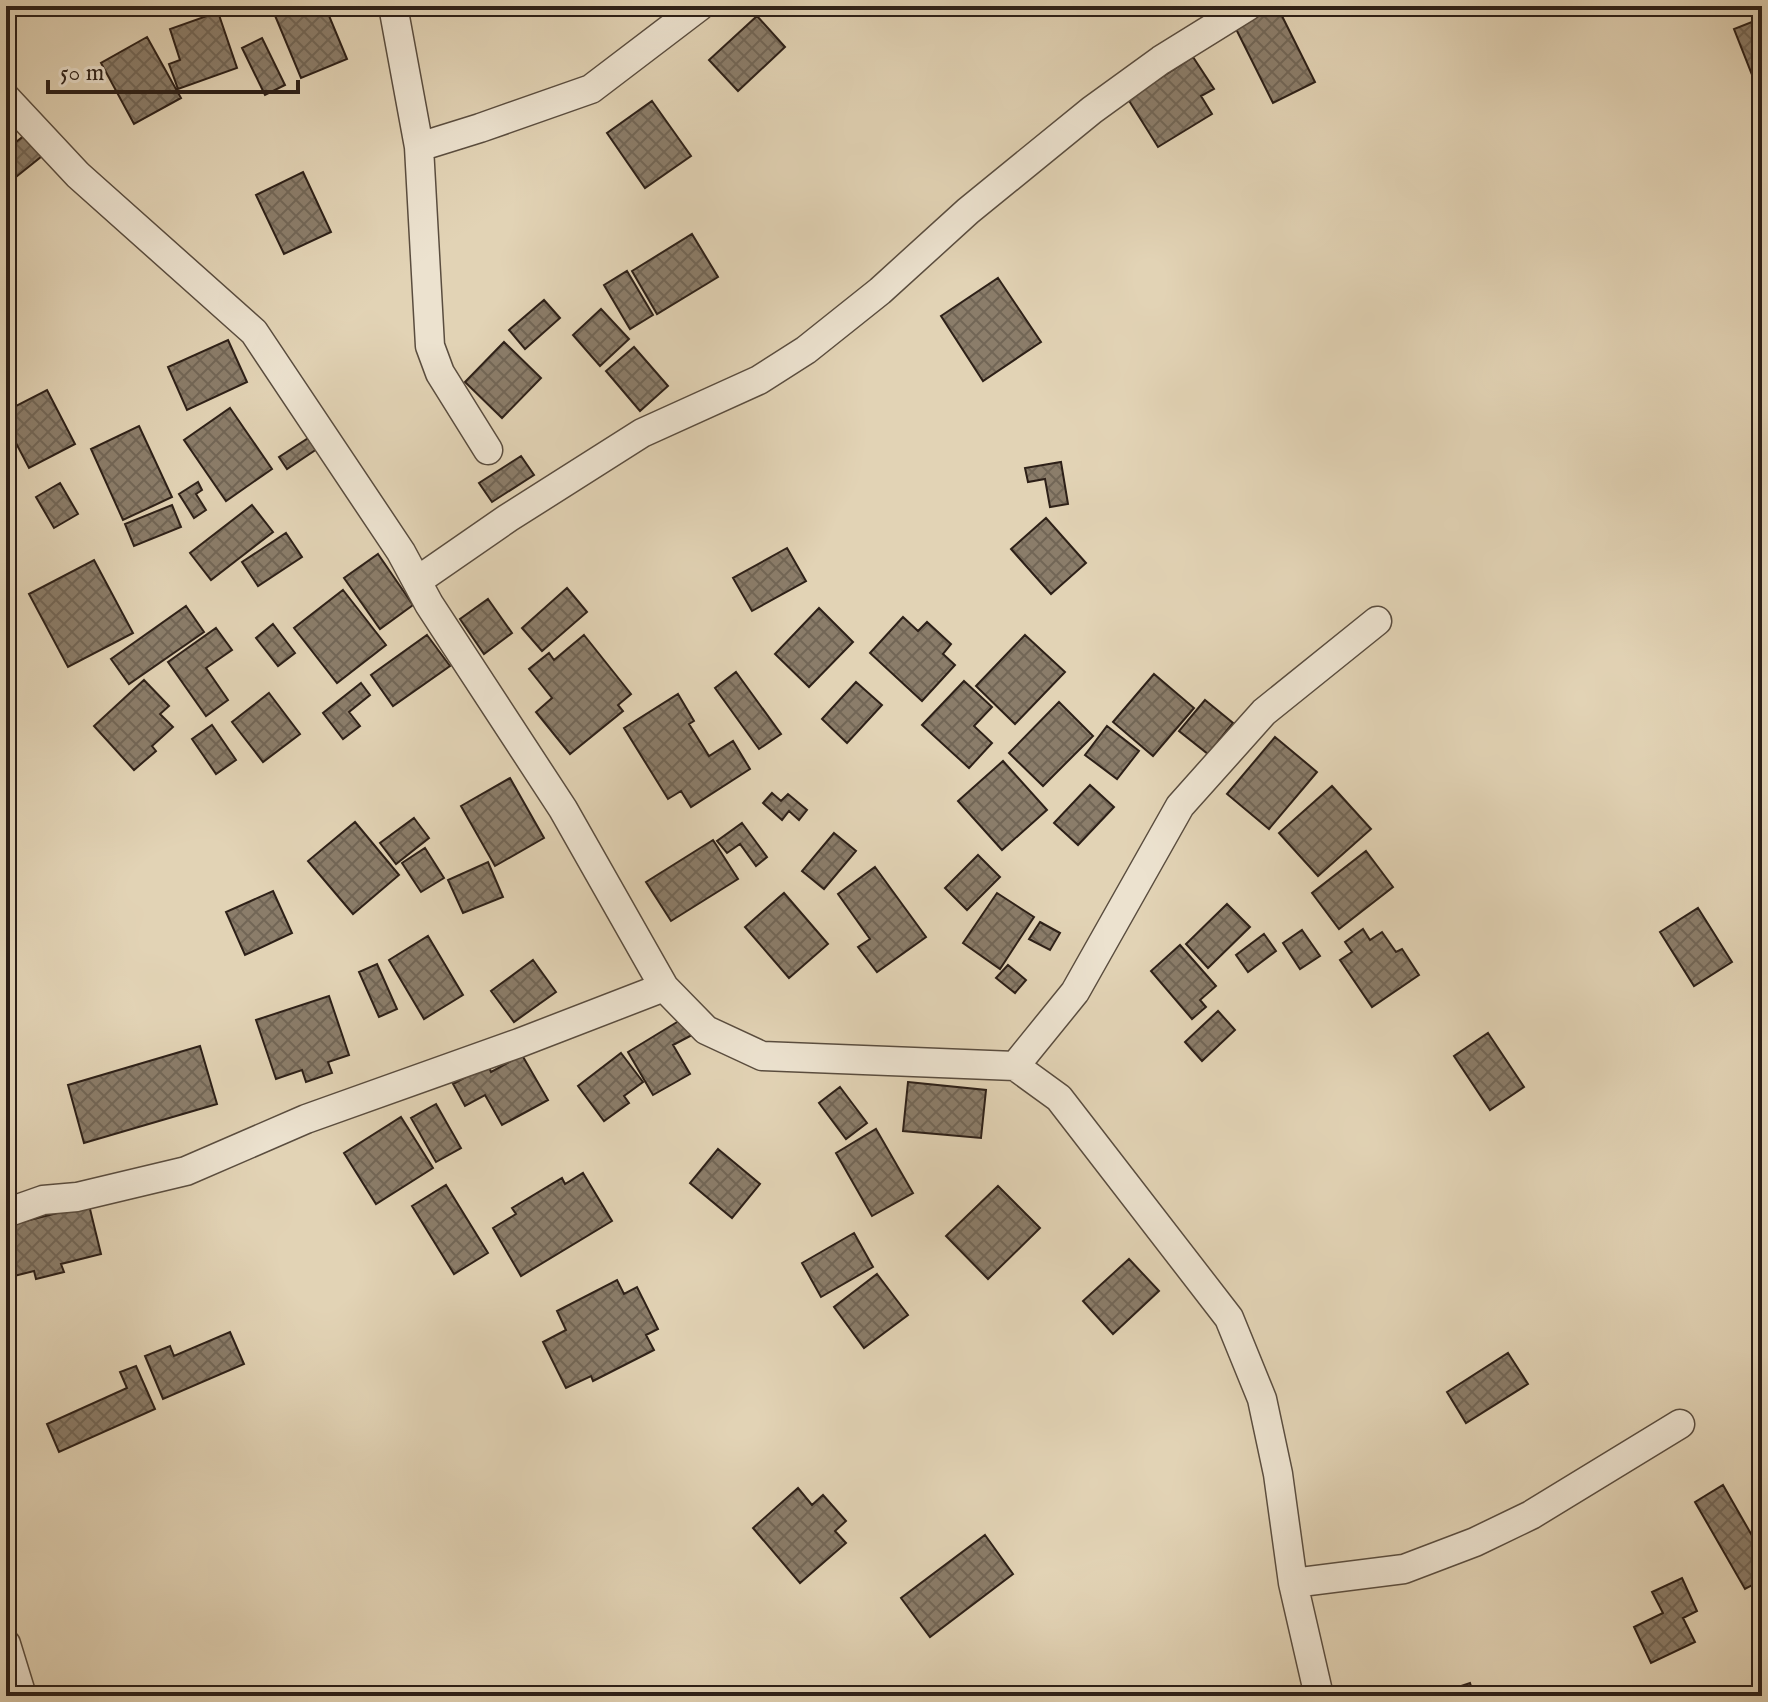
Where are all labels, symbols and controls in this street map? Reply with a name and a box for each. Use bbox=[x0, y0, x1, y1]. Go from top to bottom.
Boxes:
scale bar bbox=[48, 44, 298, 94]
text: 50 m bbox=[60, 58, 104, 89]

